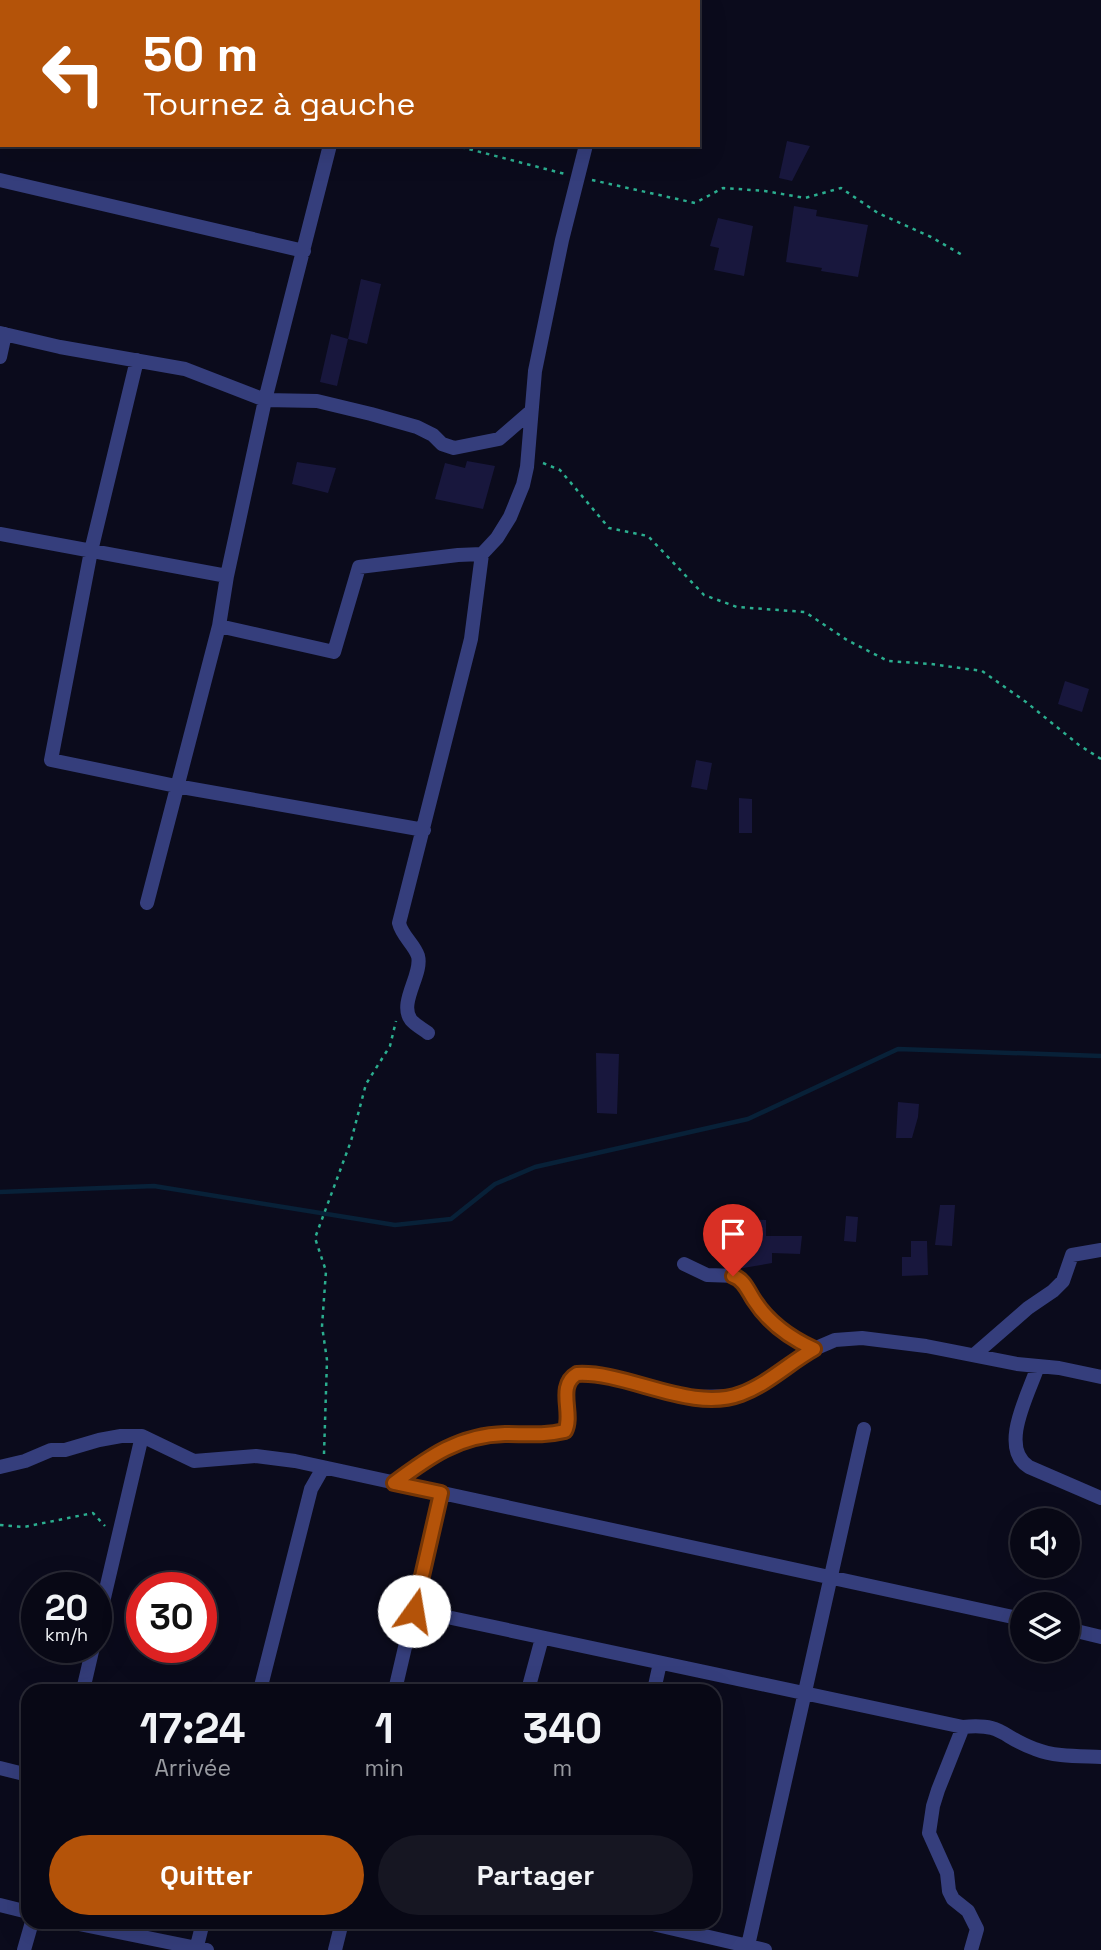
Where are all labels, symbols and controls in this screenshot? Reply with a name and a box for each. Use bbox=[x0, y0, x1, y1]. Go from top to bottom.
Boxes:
text: 50 m bbox=[143, 23, 258, 85]
icon: left bbox=[28, 28, 119, 119]
text: Tournez à gauche bbox=[143, 84, 415, 124]
pin bbox=[703, 1204, 763, 1276]
icon: arrive bbox=[714, 1215, 752, 1253]
map controls bbox=[1010, 1508, 1080, 1662]
button: sound bbox=[1010, 1508, 1080, 1578]
speed limit sign: 30 bbox=[126, 1572, 217, 1663]
position arrow bbox=[377, 1574, 451, 1648]
text: 20 bbox=[45, 1586, 88, 1630]
button: layers bbox=[1010, 1592, 1080, 1662]
text: km/h bbox=[45, 1623, 88, 1646]
text: 17:24 bbox=[140, 1702, 246, 1755]
text: 1 bbox=[375, 1702, 394, 1755]
text: 340 bbox=[523, 1702, 602, 1755]
text: Arrivée bbox=[154, 1753, 231, 1783]
text: min bbox=[364, 1753, 404, 1783]
text: m bbox=[553, 1753, 572, 1783]
button: Quitter bbox=[49, 1835, 364, 1915]
button: Partager bbox=[378, 1835, 693, 1915]

